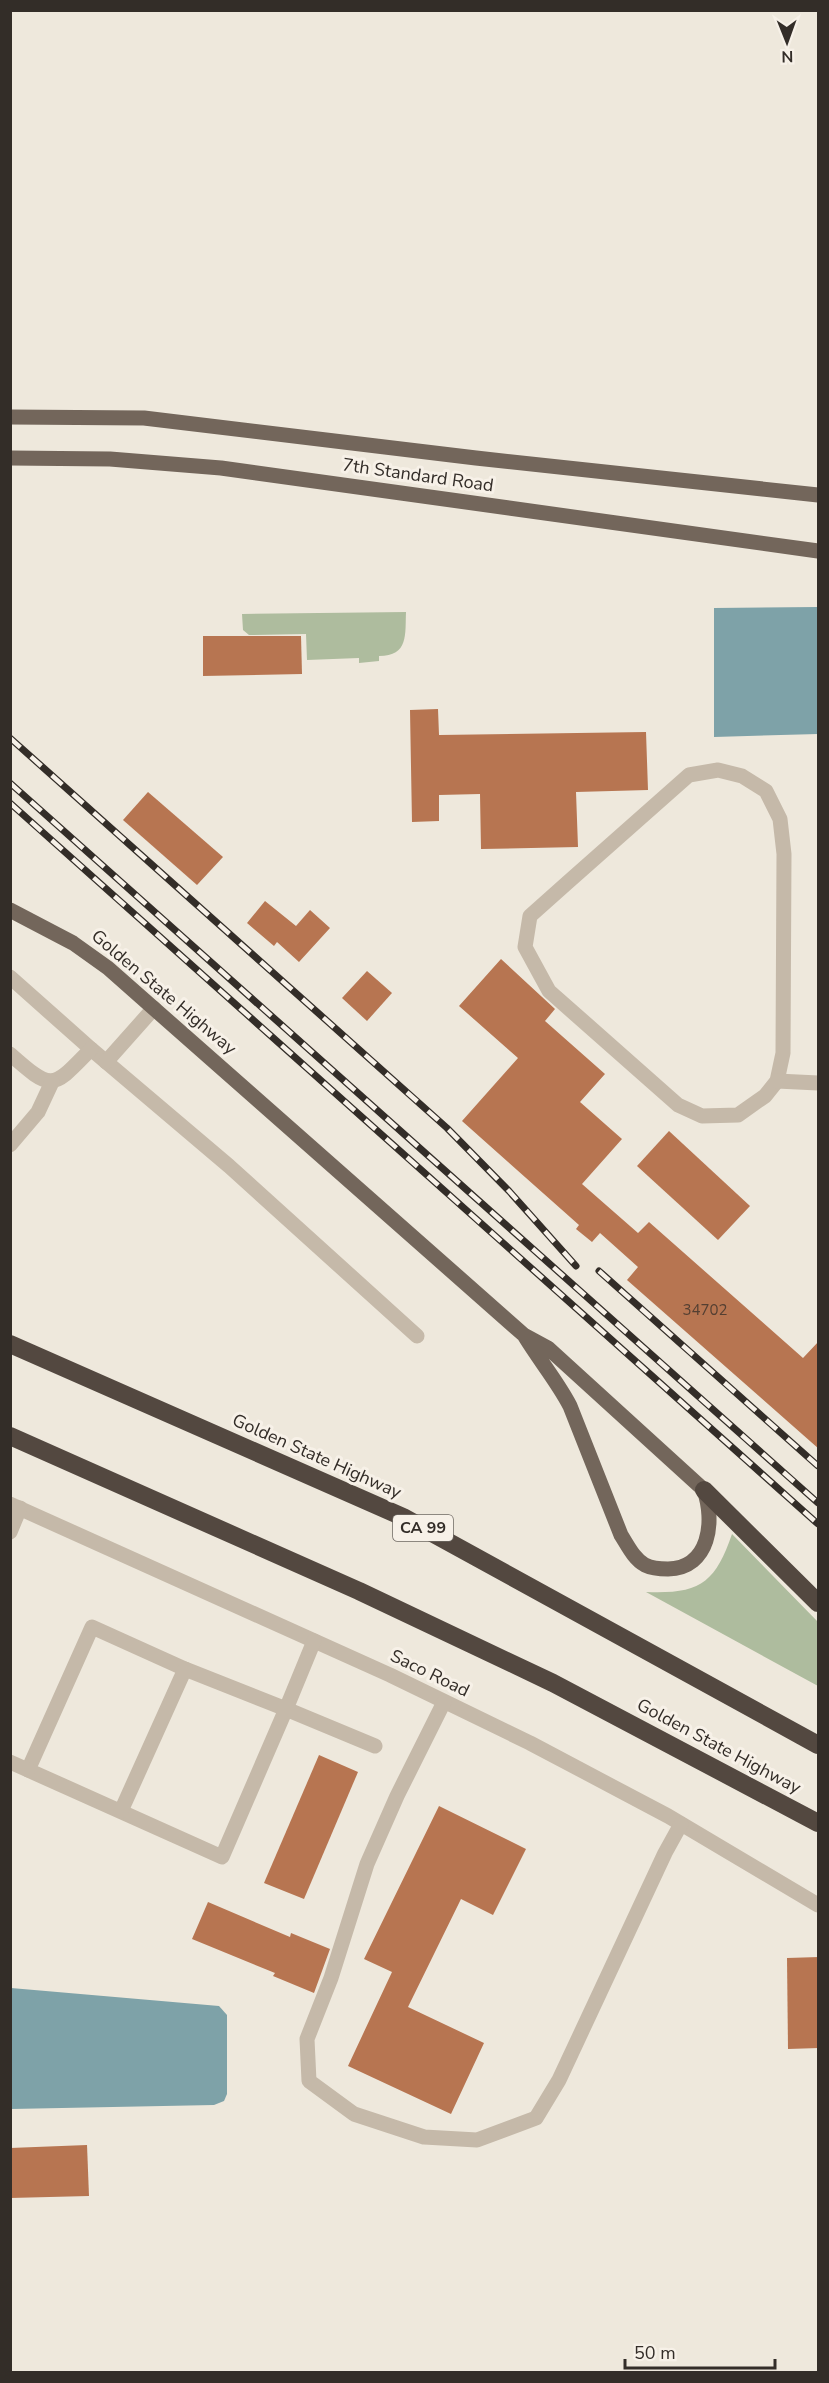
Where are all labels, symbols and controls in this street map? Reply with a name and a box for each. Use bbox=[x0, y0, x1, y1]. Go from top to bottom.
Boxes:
north arrow bbox=[757, 12, 817, 72]
text: N bbox=[781, 45, 793, 67]
street label: 7th Standard Road bbox=[341, 453, 495, 497]
street label: Golden State Highway bbox=[86, 924, 242, 1060]
house number: 34702 bbox=[682, 1300, 728, 1320]
street label: Golden State Highway bbox=[229, 1408, 406, 1504]
road number: CA 99 bbox=[393, 1515, 453, 1541]
street label: Saco Road bbox=[386, 1644, 474, 1702]
street label: Golden State Highway bbox=[633, 1693, 806, 1800]
scale bar bbox=[625, 2332, 775, 2370]
text: 50 m bbox=[634, 2341, 676, 2365]

